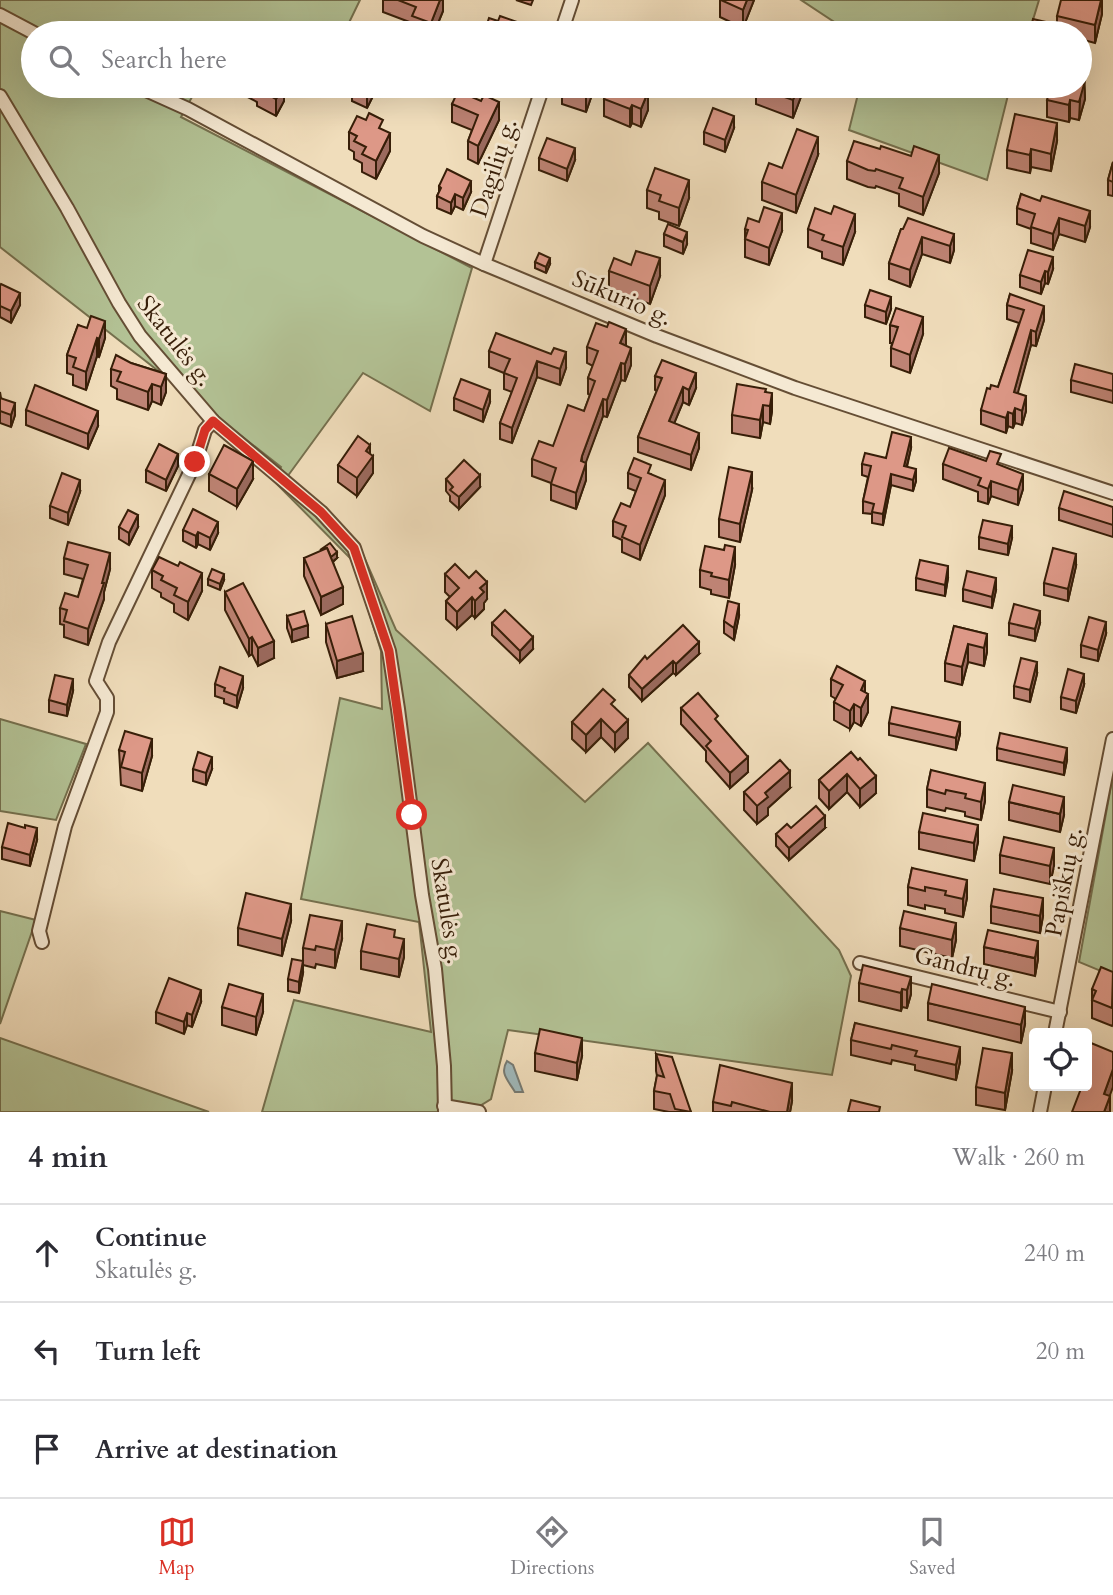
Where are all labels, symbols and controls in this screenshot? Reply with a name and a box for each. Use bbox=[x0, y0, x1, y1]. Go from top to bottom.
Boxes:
search box bbox=[21, 21, 1092, 98]
icon: search bbox=[45, 41, 83, 79]
text: Search here bbox=[101, 42, 227, 77]
street label: Dagilių g. bbox=[463, 114, 525, 222]
street label: Sūkurio g. bbox=[567, 262, 677, 334]
street label: Skatulės g. bbox=[129, 289, 221, 393]
route end bbox=[179, 446, 210, 477]
route start bbox=[396, 799, 427, 830]
street label: Papiškių g. bbox=[1037, 824, 1091, 940]
street label: Skatulės g. bbox=[422, 856, 472, 966]
street label: Gandrų g. bbox=[911, 938, 1019, 996]
map controls bbox=[1029, 1028, 1092, 1091]
button: locate bbox=[1029, 1028, 1092, 1091]
text: 4 min bbox=[28, 1137, 108, 1178]
text: Walk · 260 m bbox=[952, 1142, 1085, 1173]
text: Continue bbox=[95, 1220, 207, 1255]
icon: ahead bbox=[28, 1234, 66, 1272]
text: 240 m bbox=[1024, 1238, 1085, 1269]
text: Skatulės g. bbox=[95, 1255, 197, 1286]
icon: left bbox=[28, 1332, 66, 1370]
text: Turn left bbox=[95, 1334, 200, 1369]
text: 20 m bbox=[1036, 1336, 1085, 1367]
icon: arrive bbox=[28, 1430, 66, 1468]
text: Arrive at destination bbox=[95, 1432, 338, 1467]
tab: Map bbox=[158, 1513, 196, 1581]
tab: Directions bbox=[511, 1513, 594, 1581]
tab: Saved bbox=[909, 1513, 955, 1581]

